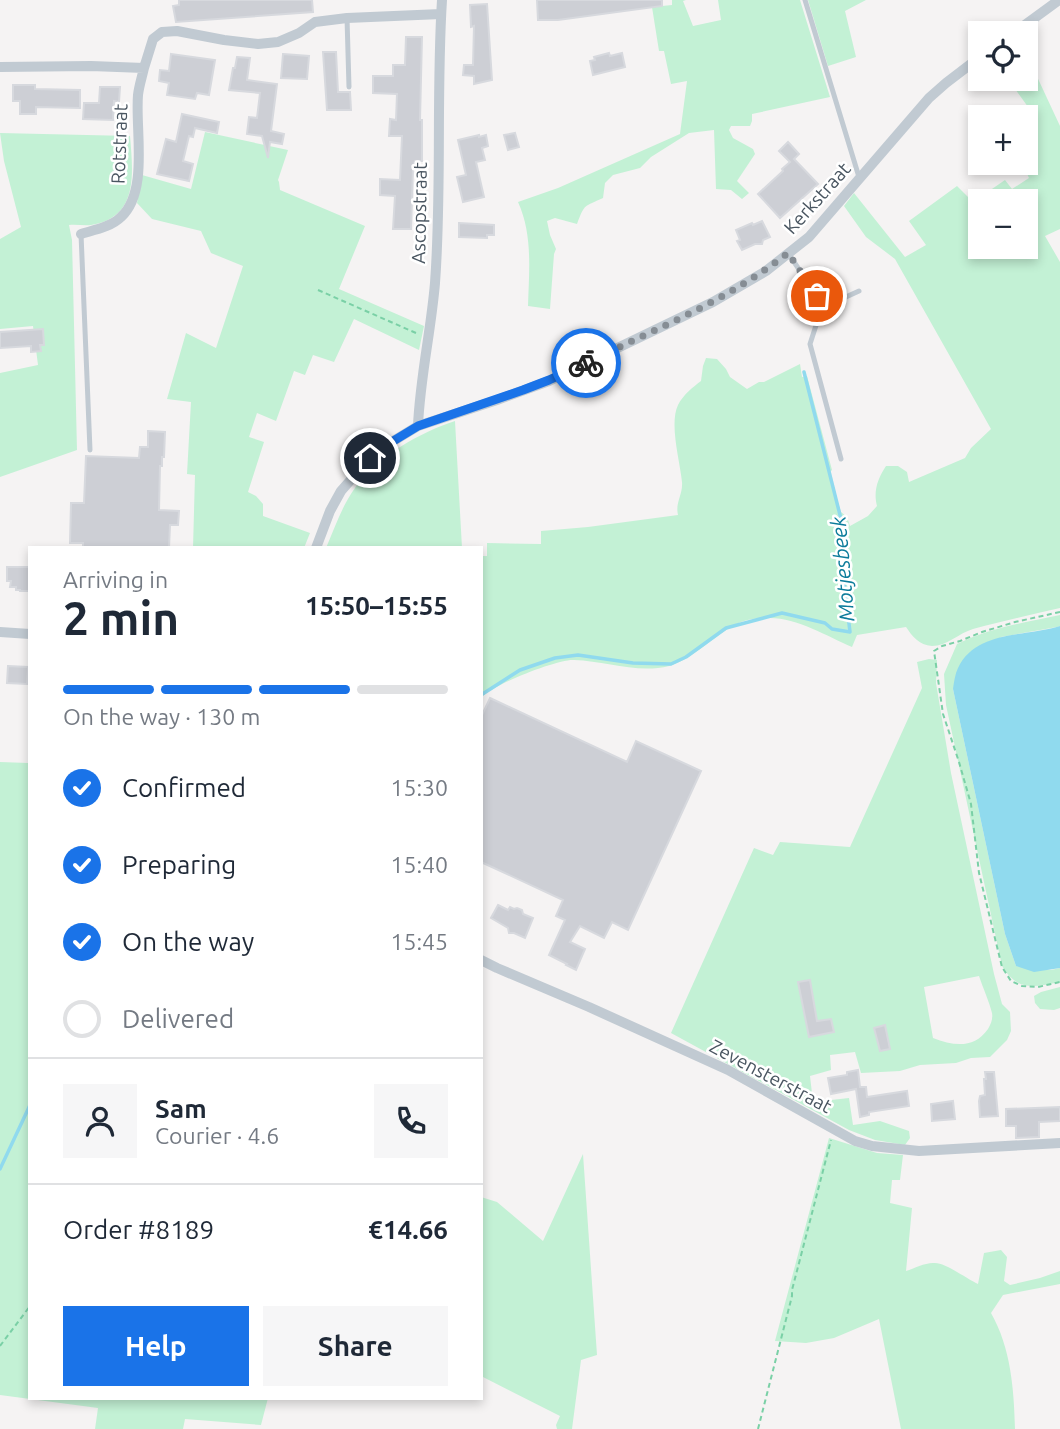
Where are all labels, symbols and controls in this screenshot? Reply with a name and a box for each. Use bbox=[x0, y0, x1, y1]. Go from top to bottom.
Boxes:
map controls bbox=[968, 21, 1038, 259]
button: locate bbox=[968, 21, 1038, 91]
street label: Rotstraat bbox=[107, 103, 131, 185]
button: + bbox=[968, 105, 1038, 175]
street label: Kerkstraat bbox=[779, 157, 855, 238]
street label: Ascopstraat bbox=[407, 161, 431, 264]
button: − bbox=[968, 189, 1038, 259]
pin bbox=[787, 266, 847, 326]
icon: bag bbox=[798, 277, 836, 315]
courier bbox=[551, 328, 621, 398]
icon: bike bbox=[567, 344, 605, 382]
pin bbox=[340, 428, 400, 488]
icon: home bbox=[351, 439, 389, 477]
water label: Motjesbeek bbox=[825, 515, 859, 623]
text: Arriving in bbox=[63, 567, 168, 592]
text: 15:50–15:55 bbox=[305, 591, 448, 620]
text: 2 min bbox=[63, 592, 179, 644]
text: On the way · 130 m bbox=[63, 704, 260, 729]
icon: check bbox=[63, 769, 101, 807]
text: Confirmed bbox=[122, 773, 246, 802]
text: 15:30 bbox=[390, 775, 448, 800]
icon: check bbox=[63, 846, 101, 884]
text: Preparing bbox=[122, 850, 236, 879]
text: 15:40 bbox=[390, 852, 448, 877]
icon: check bbox=[63, 923, 101, 961]
text: On the way bbox=[122, 927, 254, 956]
text: 15:45 bbox=[390, 929, 448, 954]
text: Delivered bbox=[122, 1004, 234, 1033]
street label: Zevensterstraat bbox=[706, 1035, 836, 1118]
button: person bbox=[63, 1084, 137, 1158]
button: phone bbox=[374, 1084, 448, 1158]
text: Sam bbox=[155, 1094, 207, 1123]
text: Courier · 4.6 bbox=[155, 1123, 279, 1148]
text: Order #8189 bbox=[63, 1215, 214, 1244]
text: €14.66 bbox=[368, 1215, 448, 1244]
button: Help bbox=[63, 1306, 249, 1386]
button: Share bbox=[263, 1306, 448, 1386]

